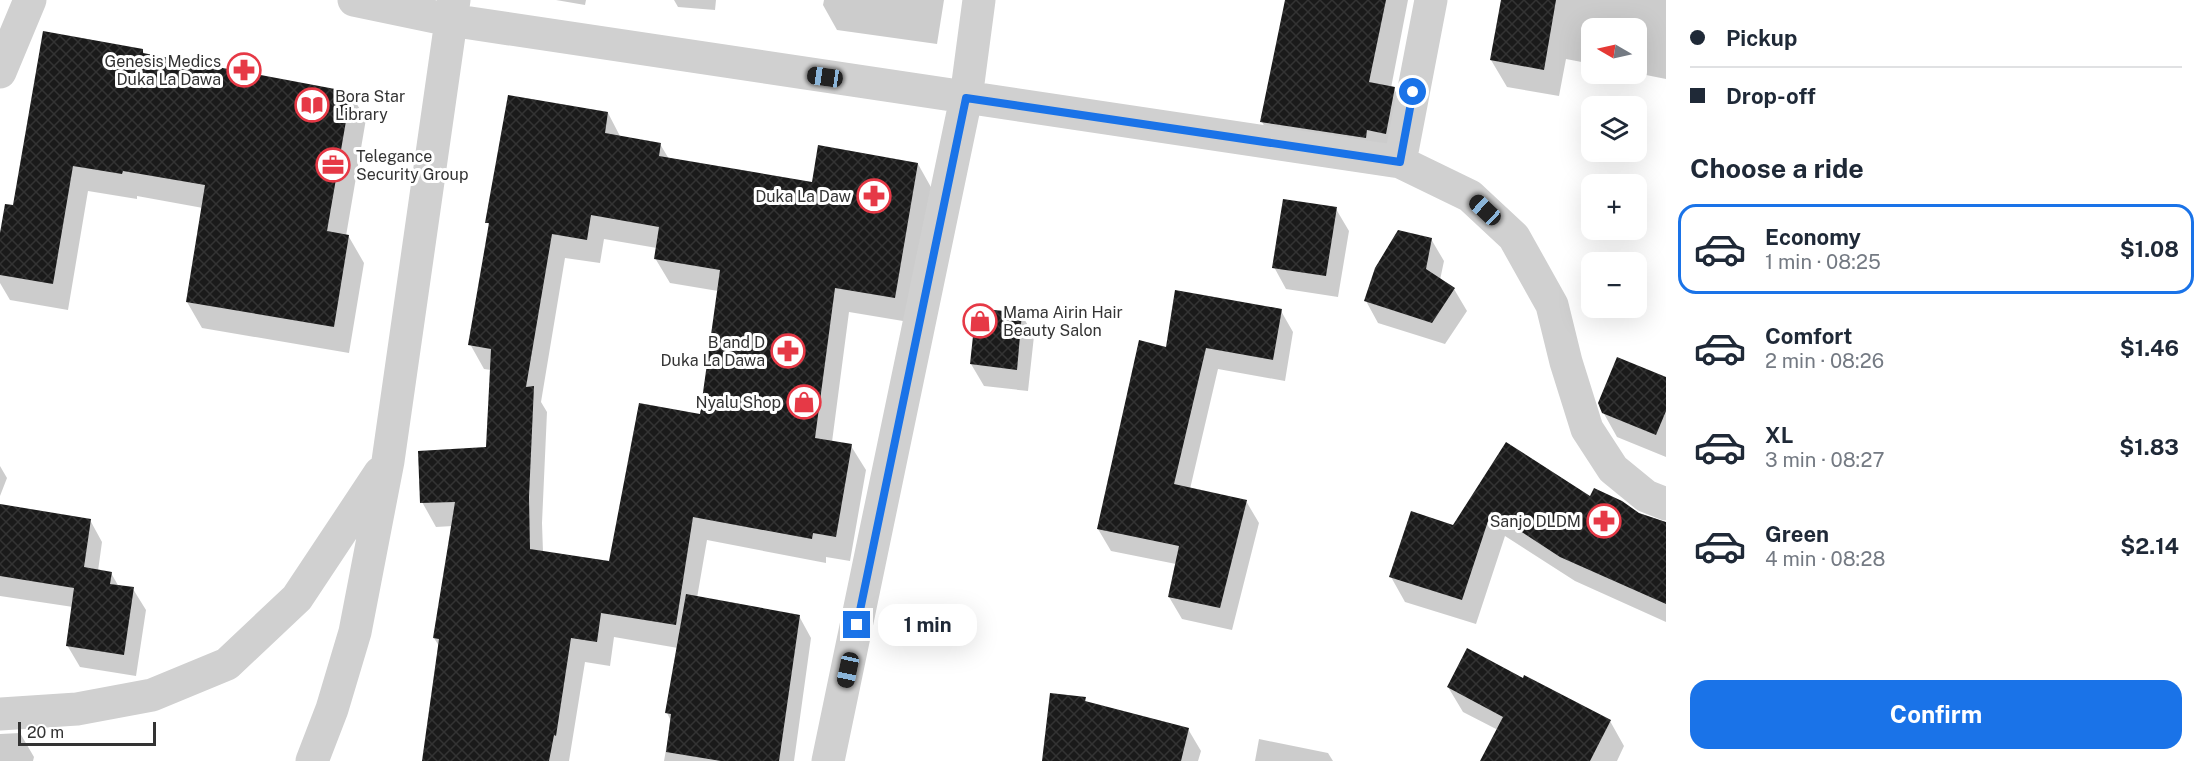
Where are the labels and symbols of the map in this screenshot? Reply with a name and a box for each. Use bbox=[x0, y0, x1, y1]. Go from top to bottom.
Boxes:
north arrow bbox=[1581, 18, 1647, 84]
place label: Genesis Medics Duka La Dawa bbox=[105, 52, 221, 89]
pharmacy icon: Genesis Medics Duka La Dawa bbox=[226, 52, 262, 88]
car bbox=[806, 66, 844, 88]
route start bbox=[1399, 78, 1426, 105]
library icon: Bora Star Library bbox=[294, 87, 330, 123]
place label: Bora Star Library bbox=[335, 87, 405, 124]
office icon: Telegance Security Group bbox=[315, 147, 351, 183]
place label: Telegance Security Group bbox=[356, 147, 468, 184]
pharmacy icon: Duka La Daw bbox=[856, 178, 892, 214]
place label: Duka La Daw bbox=[755, 187, 852, 206]
car bbox=[1466, 191, 1504, 229]
shop icon: Mama Airin Hair Beauty Salon bbox=[962, 303, 998, 339]
place label: Mama Airin Hair Beauty Salon bbox=[1003, 303, 1123, 340]
place label: B and D Duka La Dawa bbox=[660, 333, 765, 370]
pharmacy icon: B and D Duka La Dawa bbox=[770, 333, 806, 369]
shop icon: Nyalu Shop bbox=[786, 384, 822, 420]
place label: Nyalu Shop bbox=[695, 393, 781, 412]
pharmacy icon: Sanjo DLDM bbox=[1586, 503, 1622, 539]
place label: Sanjo DLDM bbox=[1490, 512, 1581, 531]
callout: 1 min bbox=[878, 604, 977, 646]
route end bbox=[843, 611, 870, 638]
car bbox=[835, 651, 861, 689]
scale bar bbox=[18, 719, 156, 746]

